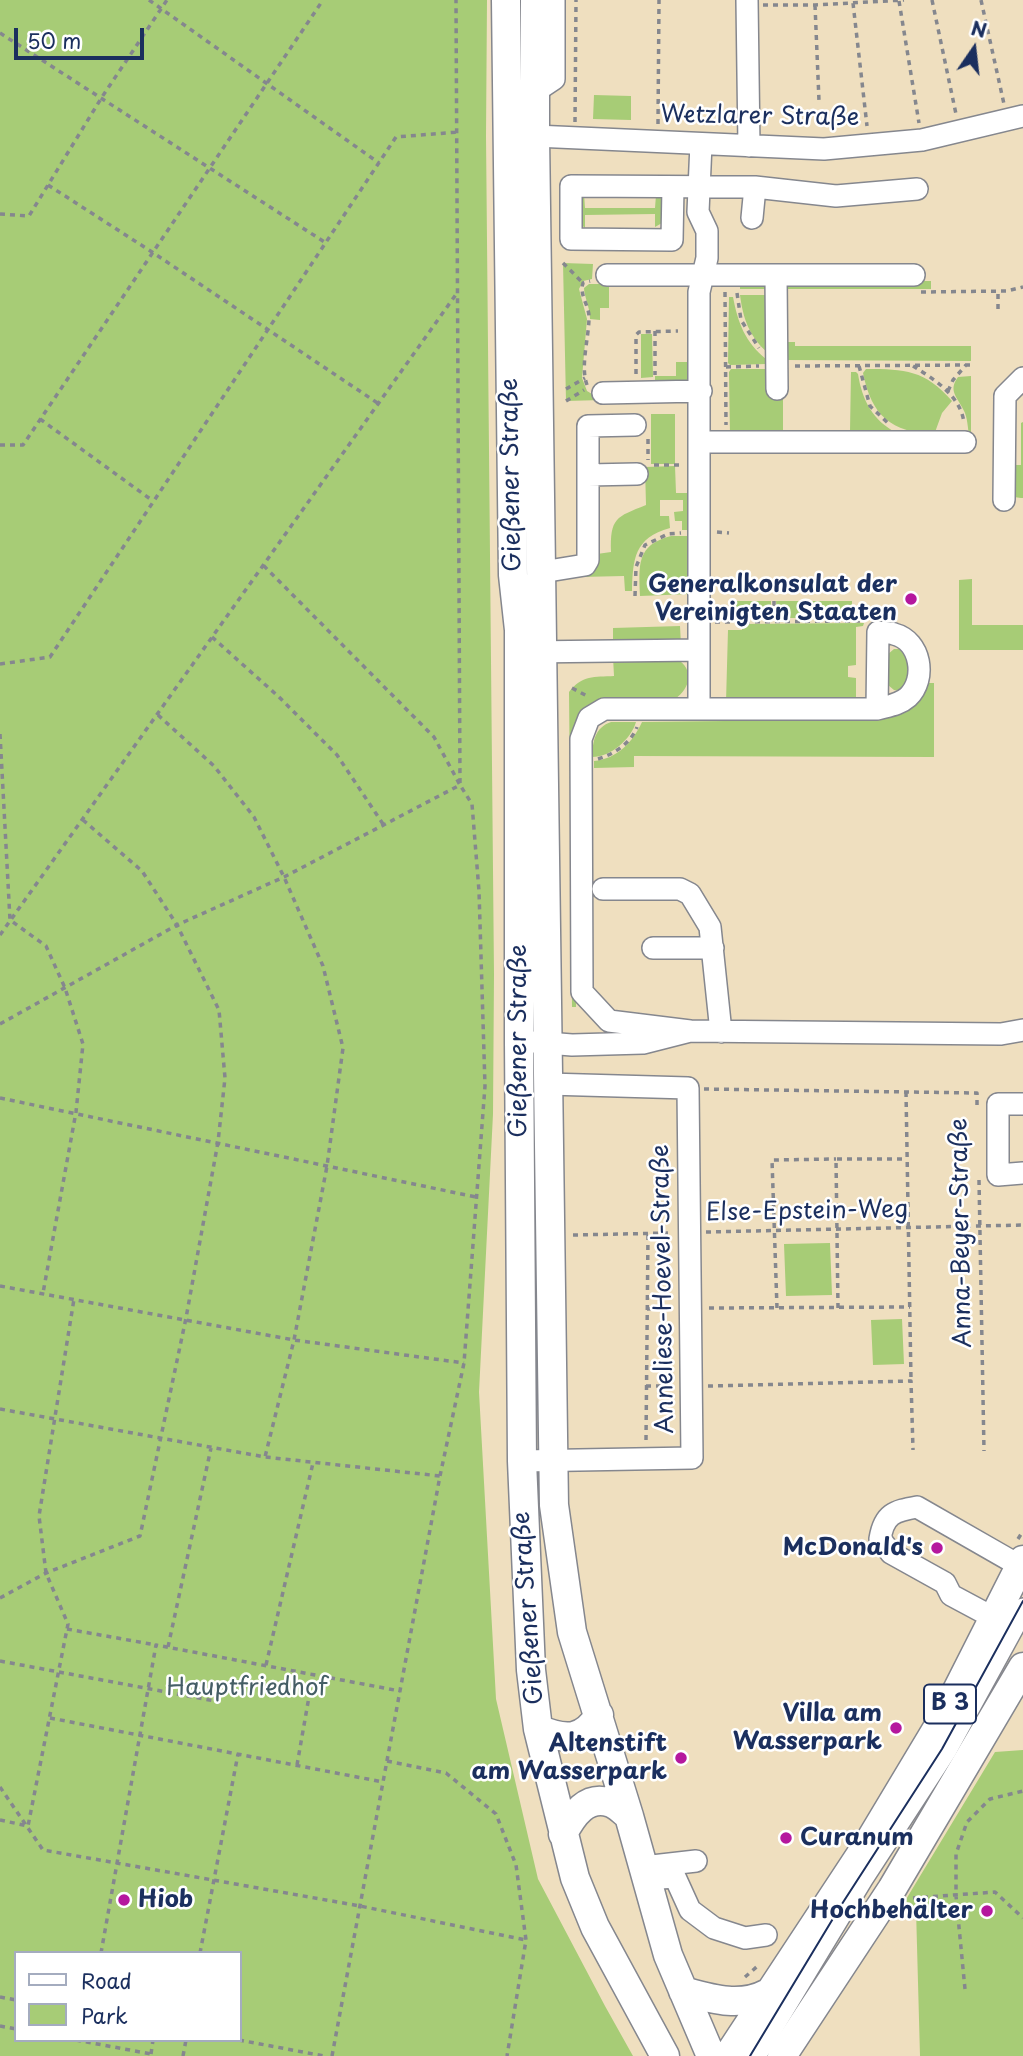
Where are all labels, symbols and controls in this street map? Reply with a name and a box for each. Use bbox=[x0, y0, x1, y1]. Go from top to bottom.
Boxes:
text: N bbox=[968, 13, 990, 44]
scale bar bbox=[18, 14, 147, 58]
north arrow bbox=[939, 14, 1009, 84]
text: 50 m bbox=[27, 24, 81, 56]
street label: Wetzlarer Straße bbox=[660, 101, 860, 133]
street label: Gießener Straße bbox=[496, 378, 528, 572]
place label: Generalkonsulat der Vereinigten Staaten bbox=[648, 571, 897, 627]
marker: Generalkonsulat der Vereinigten Staaten bbox=[903, 591, 919, 607]
street label: Gießener Straße bbox=[505, 944, 533, 1138]
street label: Anna-Beyer-Straße bbox=[946, 1118, 978, 1348]
street label: Anneliese-Hoevel-Straße bbox=[647, 1144, 681, 1434]
street label: Else-Epstein-Weg bbox=[706, 1196, 908, 1228]
street label: Gießener Straße bbox=[508, 1510, 550, 1706]
place label: McDonald's bbox=[783, 1534, 923, 1562]
marker: McDonald's bbox=[929, 1540, 945, 1556]
park label: Hauptfriedhof bbox=[166, 1674, 328, 1702]
road number: B 3 bbox=[924, 1684, 976, 1723]
place label: Villa am Wasserpark bbox=[733, 1700, 882, 1756]
marker: Villa am Wasserpark bbox=[888, 1720, 904, 1736]
place label: Altenstift am Wasserpark bbox=[472, 1730, 667, 1786]
marker: Altenstift am Wasserpark bbox=[673, 1750, 689, 1766]
place label: Curanum bbox=[800, 1824, 914, 1852]
marker: Curanum bbox=[778, 1830, 794, 1846]
place label: Hiob bbox=[138, 1886, 193, 1914]
marker: Hiob bbox=[116, 1892, 132, 1908]
place label: Hochbehälter bbox=[810, 1897, 973, 1925]
marker: Hochbehälter bbox=[979, 1903, 995, 1919]
legend bbox=[14, 1951, 242, 2042]
text: Road bbox=[81, 1964, 132, 1996]
text: Park bbox=[81, 1999, 128, 2031]

